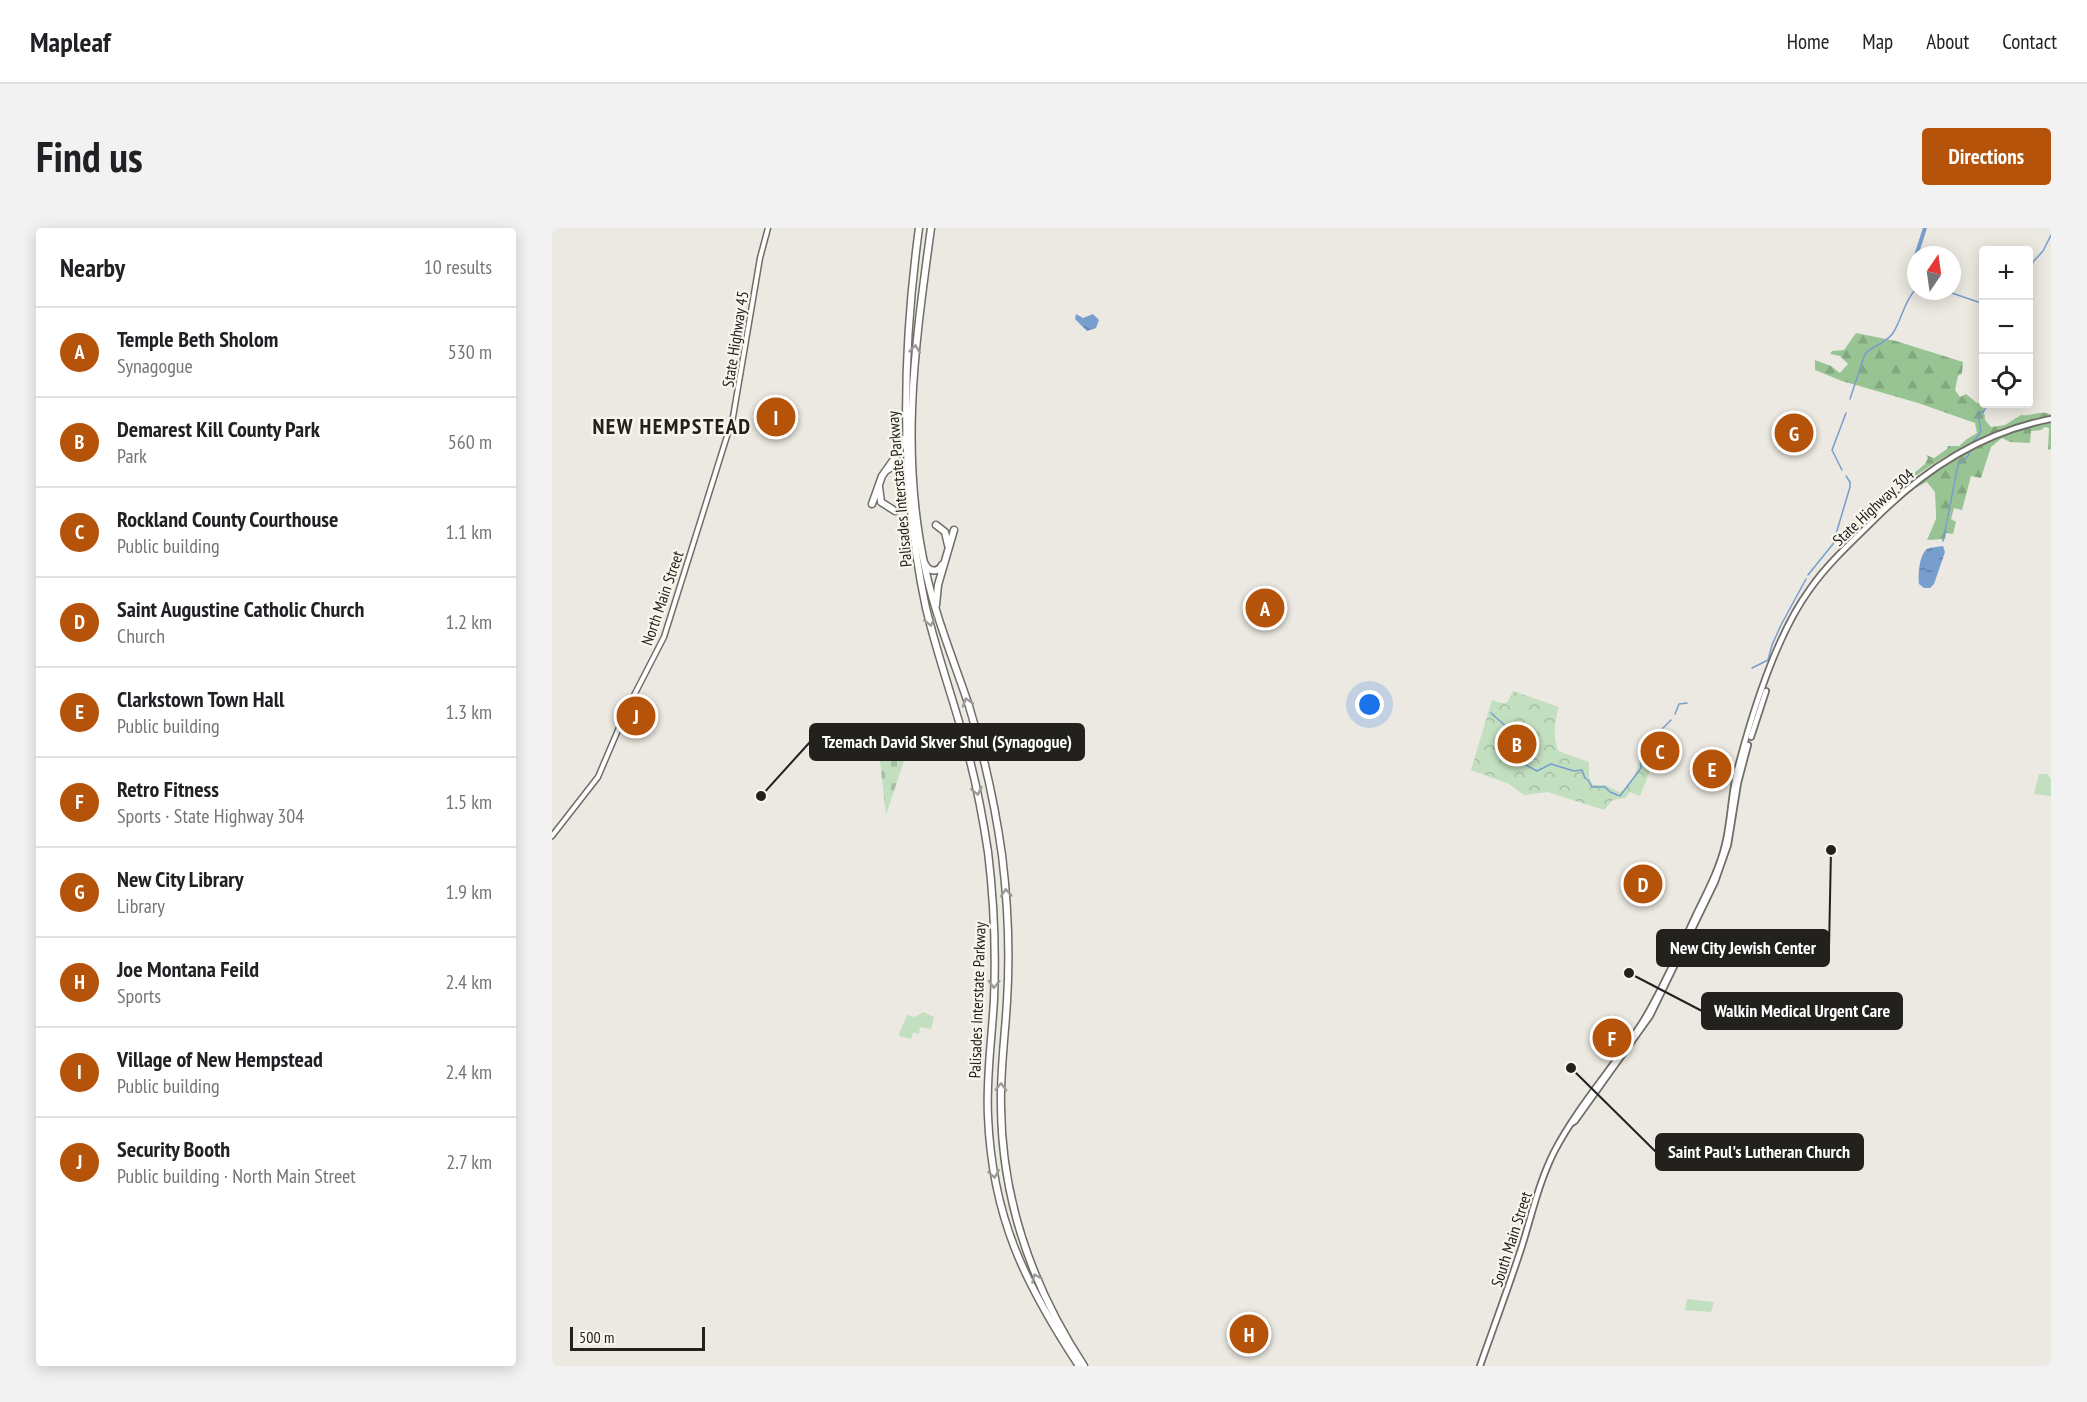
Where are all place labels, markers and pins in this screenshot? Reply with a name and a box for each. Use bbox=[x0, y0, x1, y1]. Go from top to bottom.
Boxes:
pin: I bbox=[756, 394, 796, 440]
pin: G bbox=[1774, 410, 1814, 456]
pin: A bbox=[1246, 586, 1284, 631]
pin: J bbox=[616, 694, 656, 738]
pin: B bbox=[1498, 722, 1536, 766]
callout: Tzemach David Skver Shul (Synagogue) bbox=[810, 724, 1084, 760]
pin: C bbox=[1640, 728, 1680, 774]
pin: E bbox=[1692, 746, 1732, 792]
pin: D bbox=[1624, 862, 1662, 906]
callout: New City Jewish Center bbox=[1657, 930, 1829, 966]
callout: Walkin Medical Urgent Care bbox=[1702, 993, 1902, 1029]
pin: F bbox=[1592, 1016, 1632, 1060]
callout: Saint Paul's Lutheran Church bbox=[1656, 1134, 1863, 1170]
pin: H bbox=[1230, 1312, 1268, 1356]

